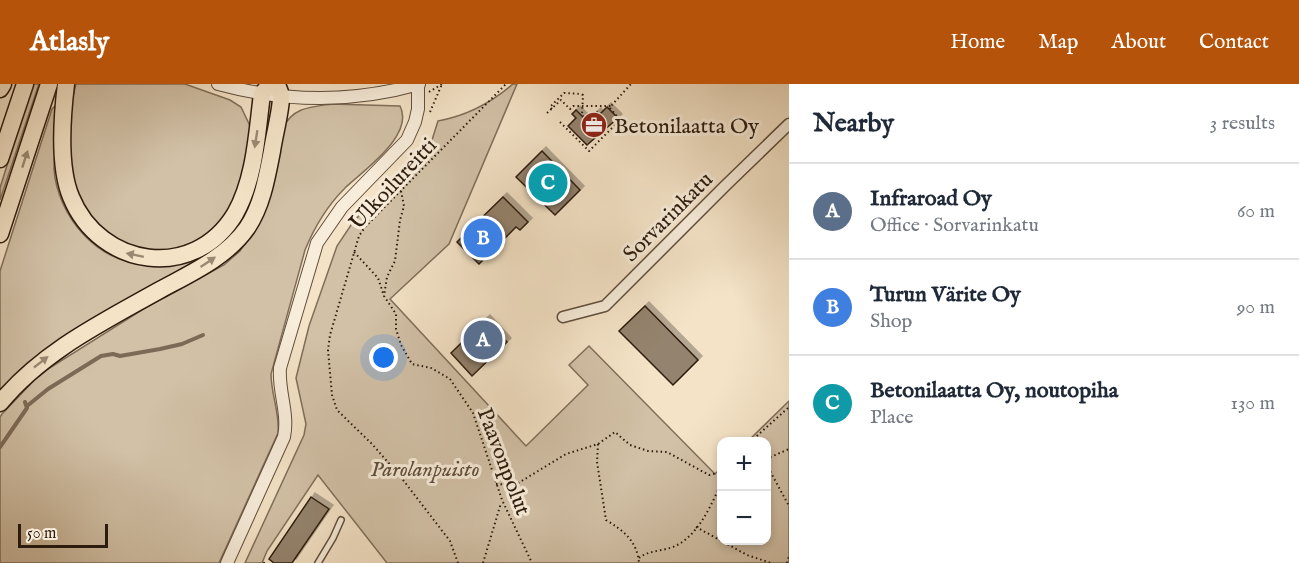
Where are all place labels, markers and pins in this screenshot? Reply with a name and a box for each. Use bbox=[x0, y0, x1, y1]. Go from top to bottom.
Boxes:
office icon: Betonilaatta Oy bbox=[579, 110, 609, 140]
place label: Betonilaatta Oy bbox=[614, 113, 759, 141]
pin: C bbox=[528, 160, 568, 206]
pin: B bbox=[464, 216, 502, 260]
pin: A bbox=[464, 318, 502, 362]

